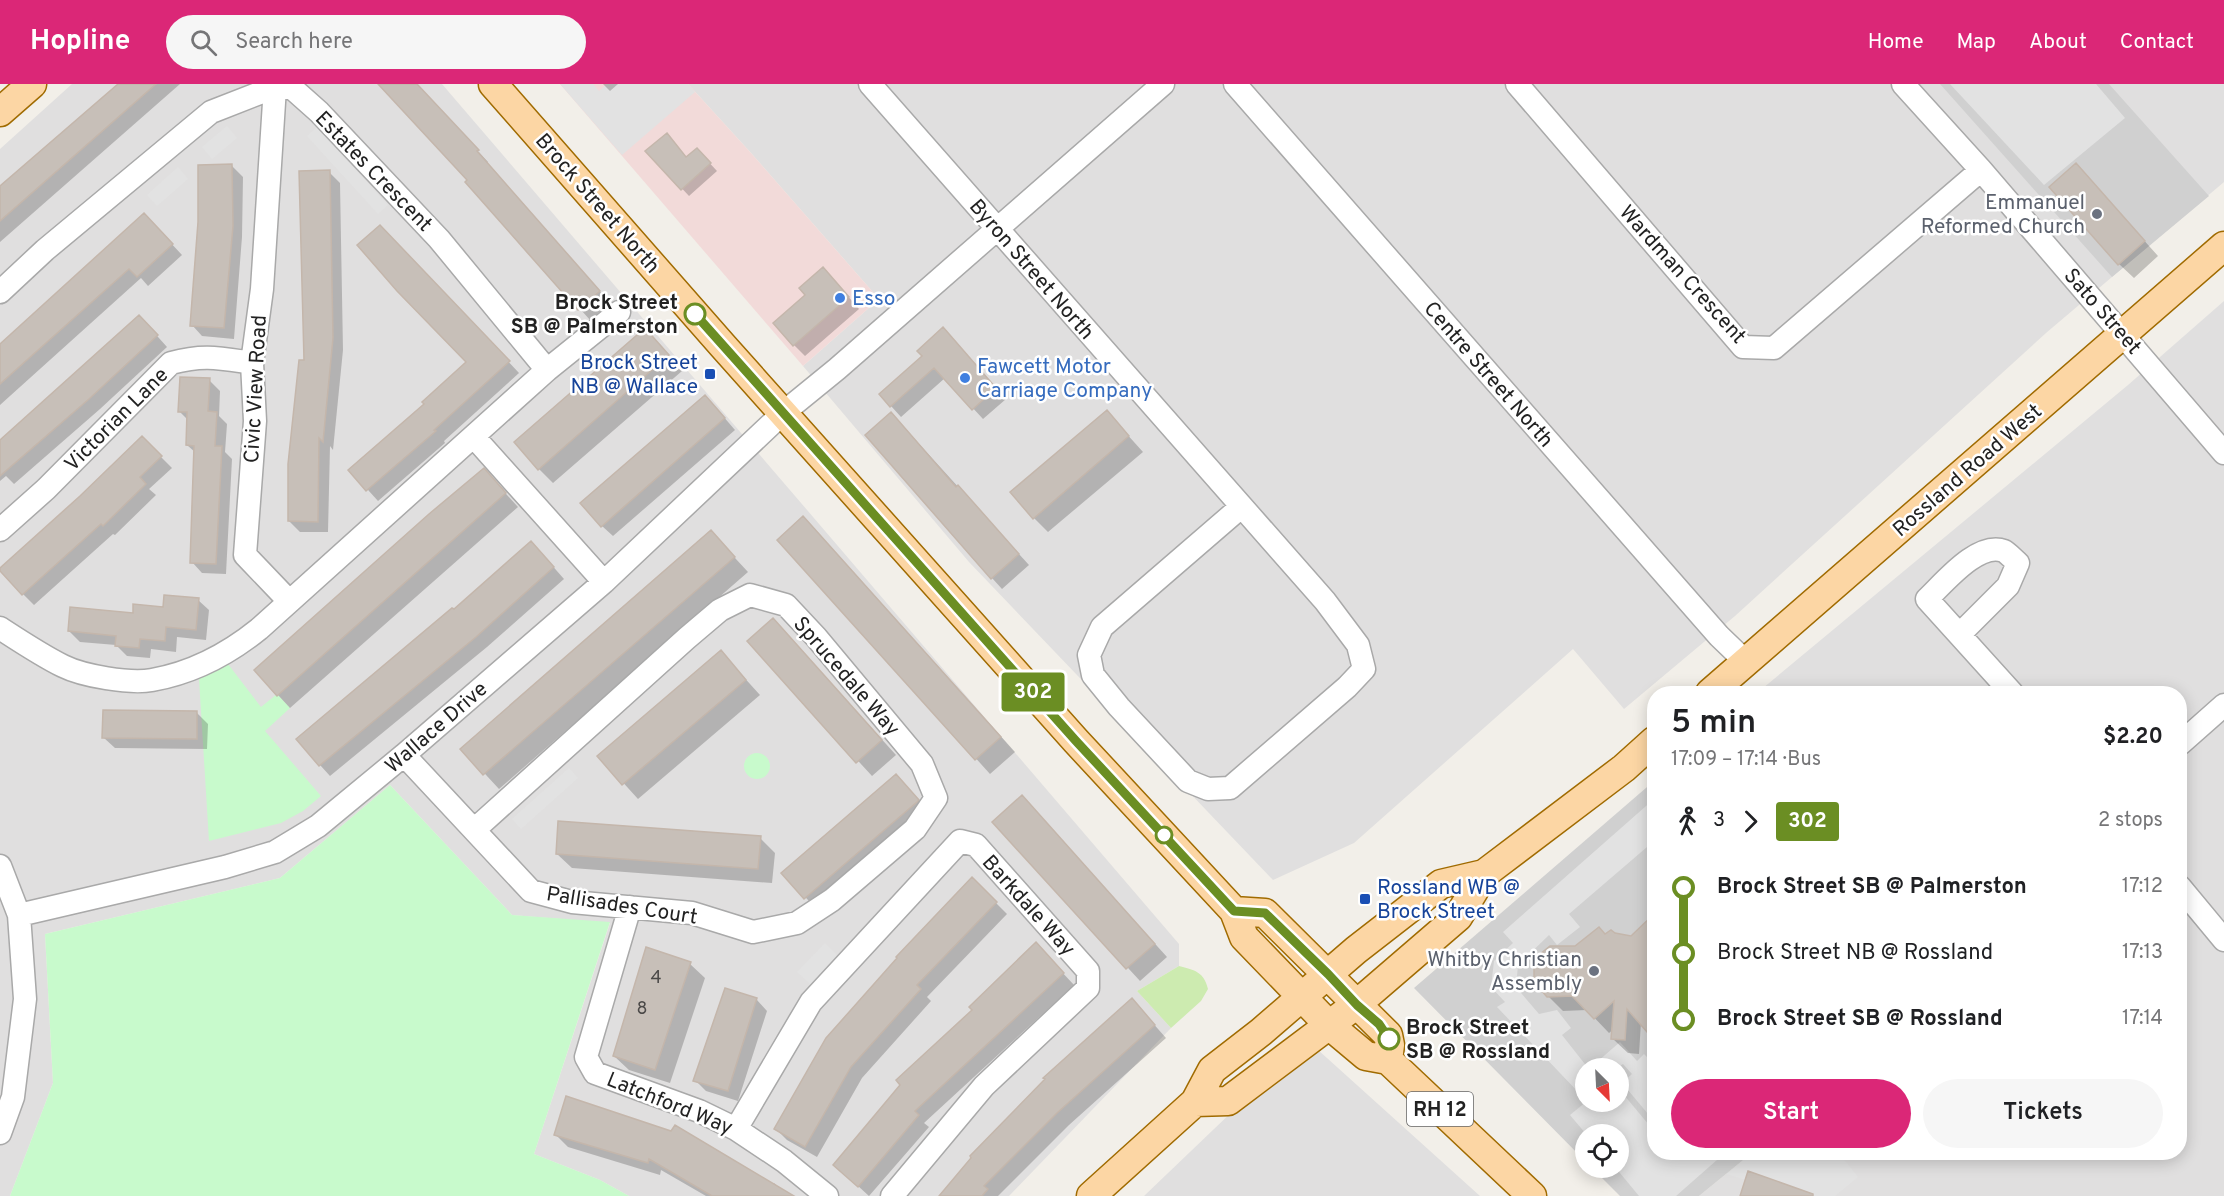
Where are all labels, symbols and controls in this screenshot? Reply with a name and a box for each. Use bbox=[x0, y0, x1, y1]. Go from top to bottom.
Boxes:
search box bbox=[166, 15, 586, 69]
text: Hopline bbox=[30, 24, 130, 60]
icon: search bbox=[187, 26, 220, 59]
text: Search here bbox=[235, 29, 353, 56]
text: Home bbox=[1868, 29, 1924, 56]
text: Map bbox=[1957, 29, 1996, 56]
text: About bbox=[2029, 29, 2087, 56]
text: Contact bbox=[2120, 29, 2194, 56]
street label: Estates Crescent bbox=[309, 106, 437, 238]
street label: Brock Street North bbox=[529, 128, 665, 280]
place label: Emmanuel Reformed Church bbox=[1921, 190, 2085, 241]
street label: Byron Street North bbox=[962, 194, 1099, 346]
street label: Wardman Crescent bbox=[1612, 200, 1751, 350]
marker: Emmanuel Reformed Church bbox=[2090, 207, 2104, 221]
street label: Sato Street bbox=[2057, 263, 2147, 361]
place label: Esso bbox=[852, 286, 895, 313]
place label: Brock Street SB @ Palmerston bbox=[511, 290, 678, 341]
marker: Esso bbox=[833, 291, 847, 305]
street label: Centre Street North bbox=[1417, 296, 1559, 454]
marker: Brock Street SB @ Palmerston bbox=[684, 303, 706, 325]
street label: Civic View Road bbox=[239, 314, 274, 464]
place label: Brock Street NB @ Wallace bbox=[571, 350, 698, 401]
place label: Fawcett Motor Carriage Company bbox=[977, 354, 1152, 405]
street label: Victorian Lane bbox=[59, 362, 175, 478]
marker: Brock Street NB @ Wallace bbox=[703, 367, 717, 381]
marker: Fawcett Motor Carriage Company bbox=[958, 371, 972, 385]
street label: Rossland Road West bbox=[1888, 399, 2048, 543]
street label: Sprucedale Way bbox=[787, 612, 905, 742]
line badge: 302 bbox=[998, 672, 1068, 712]
street label: Wallace Drive bbox=[380, 676, 494, 780]
text: 302 bbox=[1014, 679, 1052, 706]
text: 5 min bbox=[1671, 703, 1756, 745]
text: $2.20 bbox=[2103, 724, 2163, 751]
text: 17:09 – 17:14 · Bus bbox=[1671, 747, 1821, 773]
icon: walk bbox=[1671, 805, 1704, 838]
icon: forward bbox=[1734, 805, 1767, 838]
text: 3 bbox=[1713, 808, 1725, 834]
text: 302 bbox=[1788, 808, 1827, 835]
text: 2 stops bbox=[2098, 808, 2163, 834]
unlabelled marker bbox=[1155, 826, 1173, 844]
street label: Barkdale Way bbox=[975, 850, 1080, 962]
text: Brock Street SB @ Palmerston bbox=[1717, 874, 2027, 901]
text: 17:12 bbox=[2122, 874, 2163, 900]
place label: Rossland WB @ Brock Street bbox=[1377, 875, 1520, 926]
street label: Pallisades Court bbox=[544, 881, 699, 932]
marker: Rossland WB @ Brock Street bbox=[1358, 892, 1372, 906]
text: Brock Street NB @ Rossland bbox=[1717, 940, 1993, 967]
text: 17:13 bbox=[2122, 940, 2163, 966]
place label: Whitby Christian Assembly bbox=[1427, 947, 1582, 998]
marker: Whitby Christian Assembly bbox=[1587, 964, 1601, 978]
house number: 4 bbox=[650, 967, 662, 990]
house number: 8 bbox=[637, 998, 648, 1021]
text: Brock Street SB @ Rossland bbox=[1717, 1006, 2003, 1033]
text: 17:14 bbox=[2122, 1006, 2163, 1032]
place label: Brock Street SB @ Rossland bbox=[1406, 1015, 1550, 1066]
marker: Brock Street SB @ Rossland bbox=[1378, 1028, 1400, 1050]
north arrow bbox=[1575, 1058, 1629, 1112]
map controls bbox=[1575, 1058, 1629, 1178]
street label: Latchford Way bbox=[602, 1067, 737, 1142]
button: Start bbox=[1671, 1079, 1911, 1148]
button: Tickets bbox=[1923, 1079, 2163, 1148]
road number: RH 12 bbox=[1407, 1092, 1473, 1126]
button: locate bbox=[1575, 1124, 1629, 1178]

